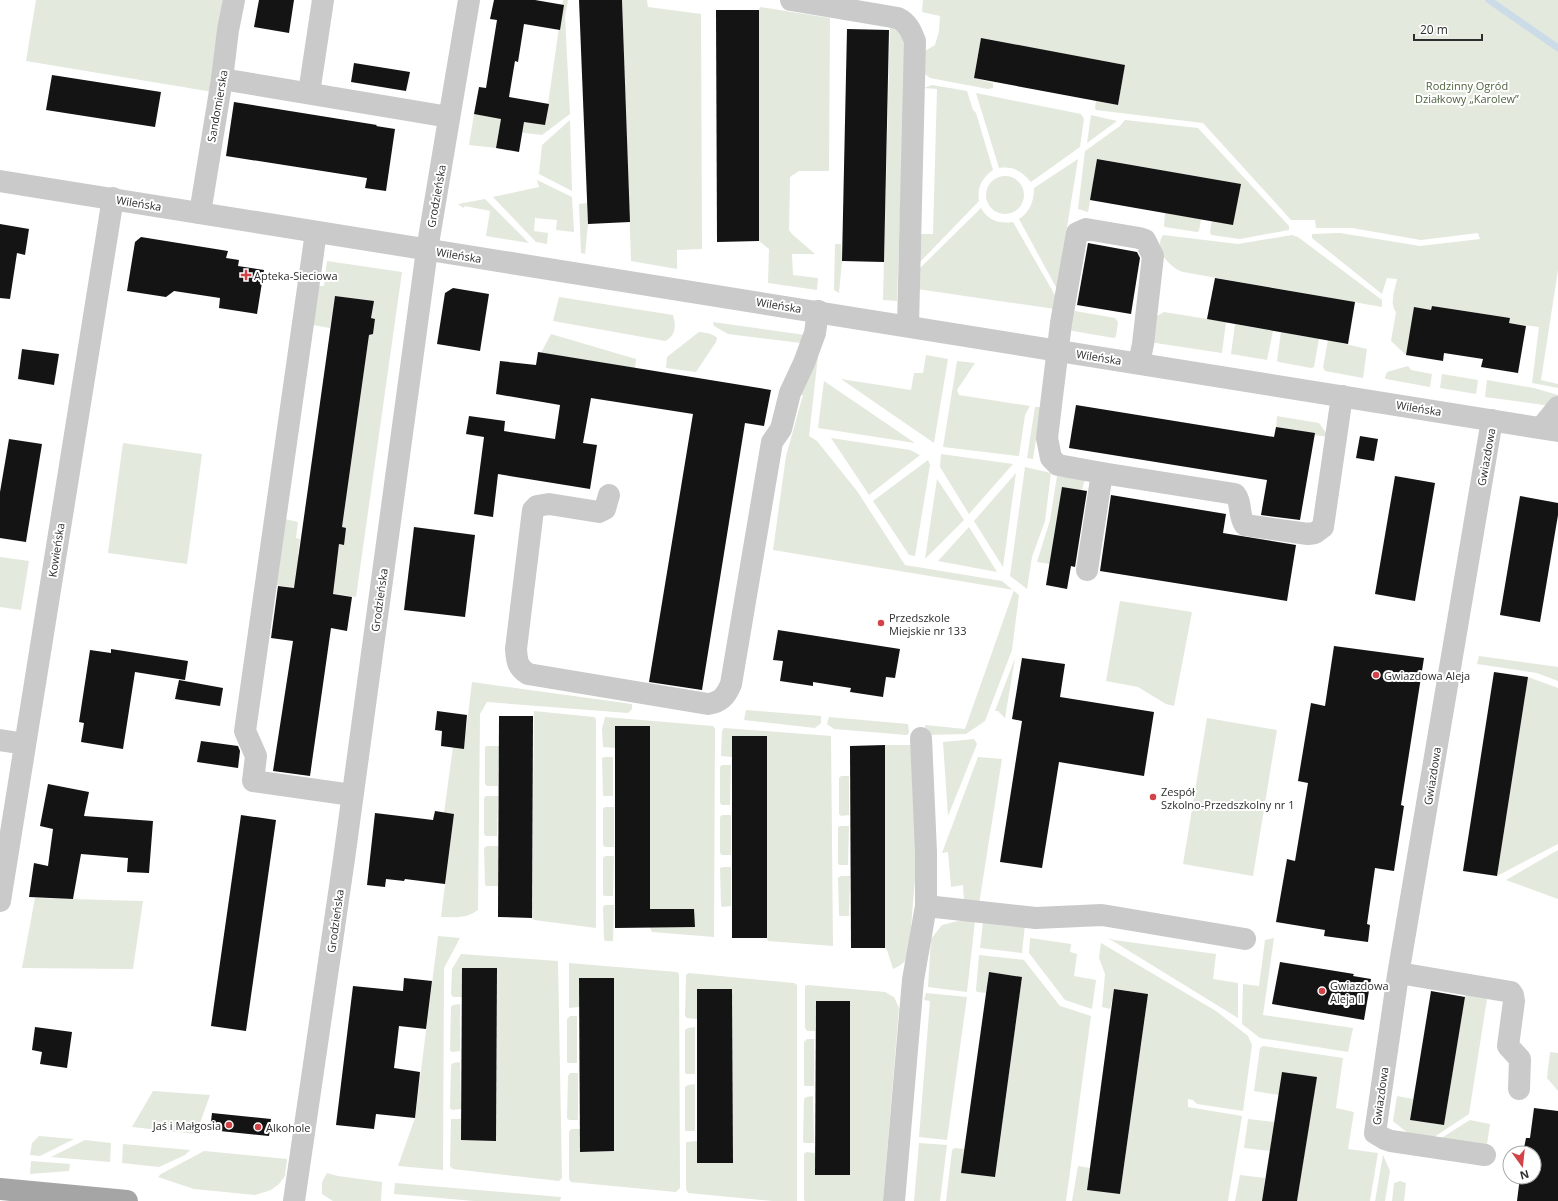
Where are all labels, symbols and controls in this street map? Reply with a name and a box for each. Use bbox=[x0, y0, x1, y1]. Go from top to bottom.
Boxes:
scale bar bbox=[1414, 16, 1482, 42]
text: 20 m bbox=[1420, 21, 1448, 38]
street label: Sandomierska bbox=[203, 69, 231, 143]
park label: Rodzinny Ogród Działkowy „Karolew” bbox=[1415, 78, 1519, 106]
street label: Grodzieńska bbox=[423, 163, 449, 229]
street label: Wileńska bbox=[115, 192, 163, 214]
street label: Wileńska bbox=[435, 244, 483, 266]
place label: Apteka-Sieciowa bbox=[254, 268, 338, 283]
marker: Apteka-Sieciowa bbox=[241, 270, 251, 280]
street label: Wileńska bbox=[755, 294, 803, 316]
street label: Wileńska bbox=[1075, 346, 1123, 368]
street label: Wileńska bbox=[1395, 397, 1443, 419]
street label: Gwiazdowa bbox=[1474, 427, 1498, 487]
street label: Kowieńska bbox=[44, 522, 68, 578]
street label: Grodzieńska bbox=[367, 567, 391, 633]
place label: Przedszkole Miejskie nr 133 bbox=[889, 610, 966, 638]
marker: Przedszkole Miejskie nr 133 bbox=[876, 618, 886, 628]
place label: Gwiazdowa Aleja bbox=[1384, 668, 1470, 683]
marker: Gwiazdowa Aleja bbox=[1371, 670, 1381, 680]
street label: Gwiazdowa bbox=[1420, 746, 1444, 806]
place label: Zespół Szkolno-Przedszkolny nr 1 bbox=[1161, 784, 1295, 812]
marker: Zespół Szkolno-Przedszkolny nr 1 bbox=[1148, 792, 1158, 802]
street label: Grodzieńska bbox=[323, 888, 347, 954]
place label: Gwiazdowa Aleja II bbox=[1330, 978, 1389, 1006]
marker: Gwiazdowa Aleja II bbox=[1317, 986, 1327, 996]
street label: Gwiazdowa bbox=[1368, 1066, 1392, 1126]
place label: Jaś i Małgosia bbox=[152, 1118, 221, 1133]
marker: Jaś i Małgosia bbox=[224, 1120, 234, 1130]
place label: Alkohole bbox=[266, 1120, 310, 1135]
marker: Alkohole bbox=[253, 1122, 263, 1132]
north arrow bbox=[1502, 1145, 1542, 1185]
text: N bbox=[1518, 1167, 1531, 1184]

